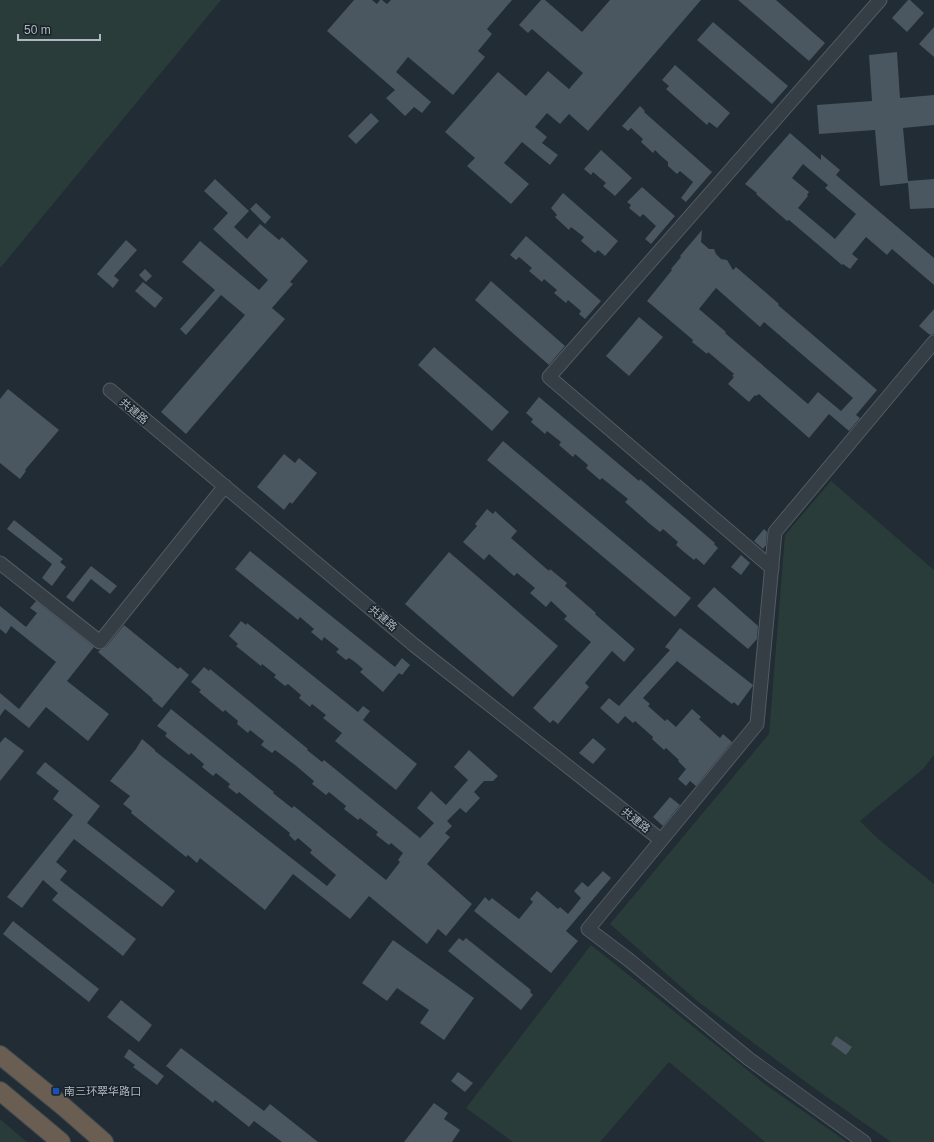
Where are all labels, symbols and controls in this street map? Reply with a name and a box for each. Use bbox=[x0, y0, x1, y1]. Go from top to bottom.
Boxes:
scale bar bbox=[18, 16, 100, 42]
text: 50 m bbox=[24, 23, 51, 37]
street label: 共建路 bbox=[118, 396, 150, 426]
street label: 共建路 bbox=[367, 603, 399, 633]
street label: 共建路 bbox=[619, 805, 653, 835]
place label: 南三环翠华路口 bbox=[64, 1085, 141, 1097]
marker: 南三环翠华路口 bbox=[51, 1086, 61, 1096]

